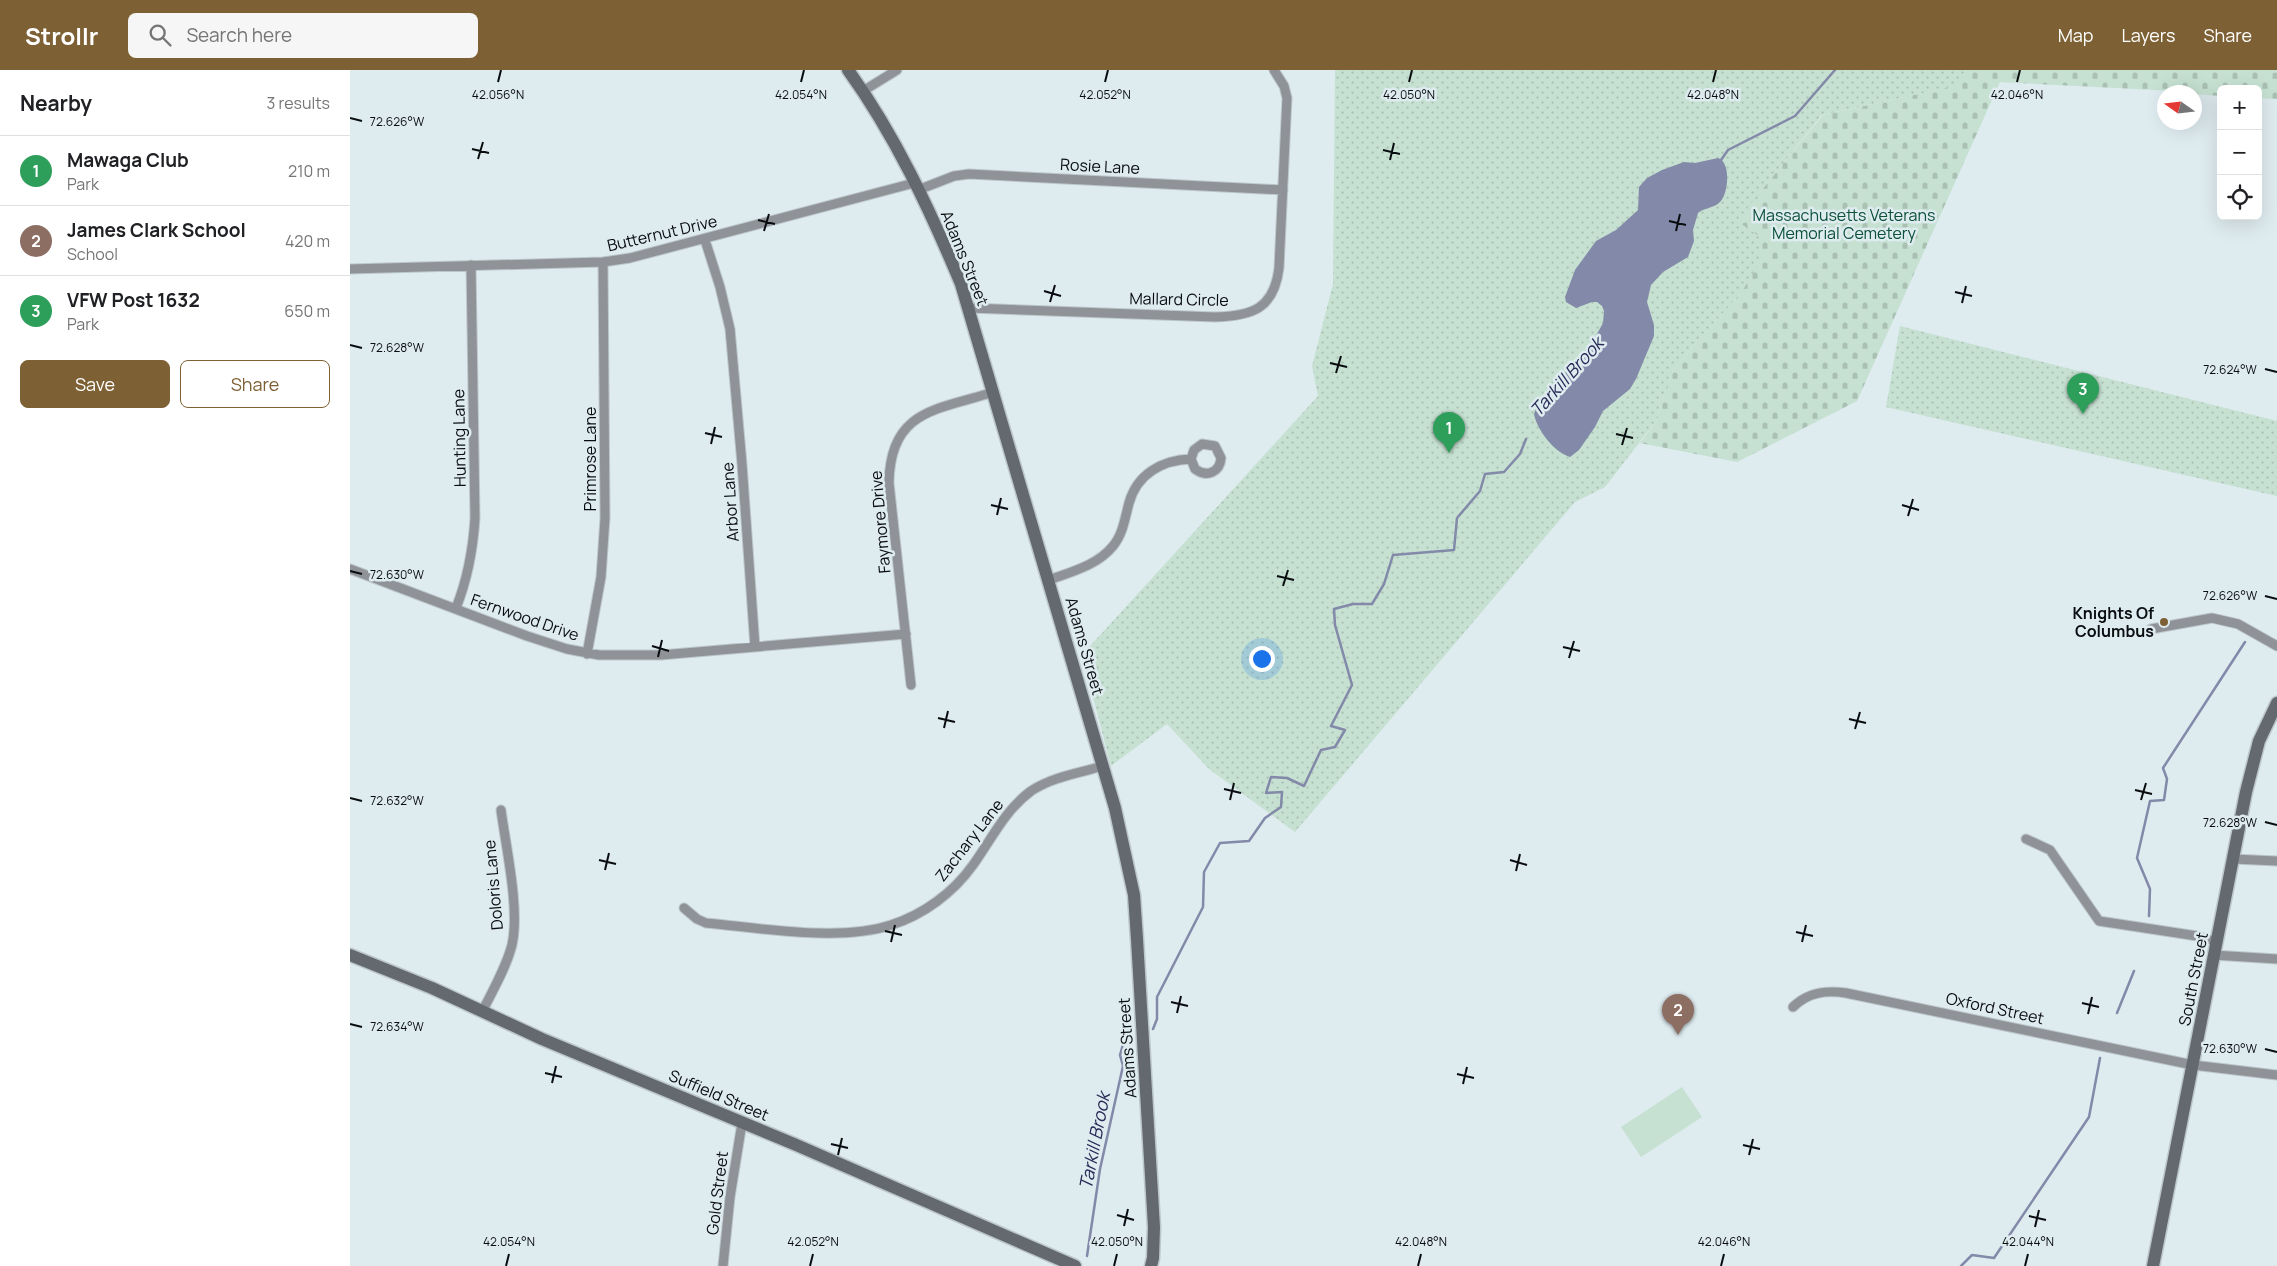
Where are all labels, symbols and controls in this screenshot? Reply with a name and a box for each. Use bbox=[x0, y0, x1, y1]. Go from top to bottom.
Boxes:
search box bbox=[128, 13, 478, 58]
text: Strollr bbox=[25, 19, 98, 52]
icon: search bbox=[146, 21, 174, 49]
text: Search here bbox=[186, 22, 292, 48]
text: Map bbox=[2058, 23, 2093, 47]
text: Layers bbox=[2121, 23, 2175, 47]
text: Share bbox=[2203, 23, 2252, 47]
north arrow bbox=[2157, 85, 2202, 130]
map controls bbox=[2217, 85, 2262, 220]
button: + bbox=[2217, 85, 2262, 130]
text: 42.056°N bbox=[472, 86, 524, 103]
text: 42.054°N bbox=[775, 86, 827, 103]
text: 42.052°N bbox=[1079, 86, 1131, 103]
text: 42.050°N bbox=[1383, 86, 1435, 103]
text: 42.048°N bbox=[1687, 86, 1739, 103]
text: 42.046°N bbox=[1991, 86, 2043, 103]
text: Nearby bbox=[20, 89, 92, 117]
text: 3 results bbox=[267, 92, 330, 114]
text: 72.626°W bbox=[370, 113, 425, 130]
button: − bbox=[2217, 130, 2262, 175]
text: Mawaga Club bbox=[67, 147, 189, 173]
street label: Rosie Lane bbox=[1059, 153, 1141, 179]
text: 1 bbox=[32, 160, 40, 182]
text: 210 m bbox=[288, 160, 330, 182]
text: Park bbox=[67, 173, 99, 195]
button: locate bbox=[2217, 175, 2262, 220]
park label: Massachusetts Veterans Memorial Cemetery bbox=[1753, 204, 1935, 244]
street label: Adams Street bbox=[936, 207, 994, 309]
street label: Butternut Drive bbox=[605, 210, 719, 256]
text: James Clark School bbox=[67, 217, 246, 243]
text: 2 bbox=[31, 230, 41, 252]
text: 420 m bbox=[285, 230, 330, 252]
text: School bbox=[67, 243, 118, 265]
text: VFW Post 1632 bbox=[67, 287, 200, 313]
street label: Mallard Circle bbox=[1129, 287, 1229, 311]
text: 3 bbox=[31, 300, 41, 322]
text: 650 m bbox=[284, 300, 330, 322]
text: Park bbox=[67, 313, 99, 335]
water label: Tarkill Brook bbox=[1524, 329, 1610, 421]
text: 72.628°W bbox=[370, 339, 425, 356]
button: Save bbox=[20, 360, 170, 408]
button: Share bbox=[180, 360, 330, 408]
text: 72.624°W bbox=[2203, 361, 2258, 378]
pin: 3 bbox=[2067, 373, 2099, 414]
street label: Hunting Lane bbox=[447, 389, 471, 487]
street label: Primrose Lane bbox=[579, 407, 601, 511]
pin: 1 bbox=[1433, 412, 1465, 453]
street label: Arbor Lane bbox=[716, 461, 744, 543]
street label: Faymore Drive bbox=[865, 470, 895, 574]
text: 72.630°W bbox=[370, 566, 425, 583]
text: 72.626°W bbox=[2203, 587, 2258, 604]
street label: Fernwood Drive bbox=[468, 588, 582, 646]
street label: Adams Street bbox=[1061, 595, 1109, 697]
place label: Knights Of Columbus bbox=[2072, 602, 2154, 642]
marker: Knights Of Columbus bbox=[2158, 616, 2170, 628]
your location bbox=[1249, 646, 1275, 672]
text: 72.632°W bbox=[370, 792, 424, 809]
street label: Zachary Lane bbox=[930, 794, 1008, 886]
text: 72.628°W bbox=[2203, 814, 2258, 831]
street label: Doloris Lane bbox=[478, 839, 508, 931]
street label: South Street bbox=[2173, 930, 2213, 1028]
street label: Oxford Street bbox=[1944, 987, 2046, 1029]
pin: 2 bbox=[1662, 994, 1694, 1035]
street label: Adams Street bbox=[1113, 997, 1141, 1099]
text: 72.634°W bbox=[370, 1018, 425, 1035]
text: 72.630°W bbox=[2203, 1040, 2258, 1057]
street label: Suffield Street bbox=[666, 1064, 772, 1126]
water label: Tarkill Brook bbox=[1073, 1087, 1116, 1192]
street label: Gold Street bbox=[701, 1150, 733, 1236]
text: 42.054°N bbox=[483, 1233, 535, 1250]
text: 42.052°N bbox=[787, 1233, 839, 1250]
text: 42.050°N bbox=[1091, 1233, 1143, 1250]
text: 42.048°N bbox=[1395, 1233, 1447, 1250]
text: 42.046°N bbox=[1698, 1233, 1750, 1250]
text: 42.044°N bbox=[2002, 1233, 2054, 1250]

